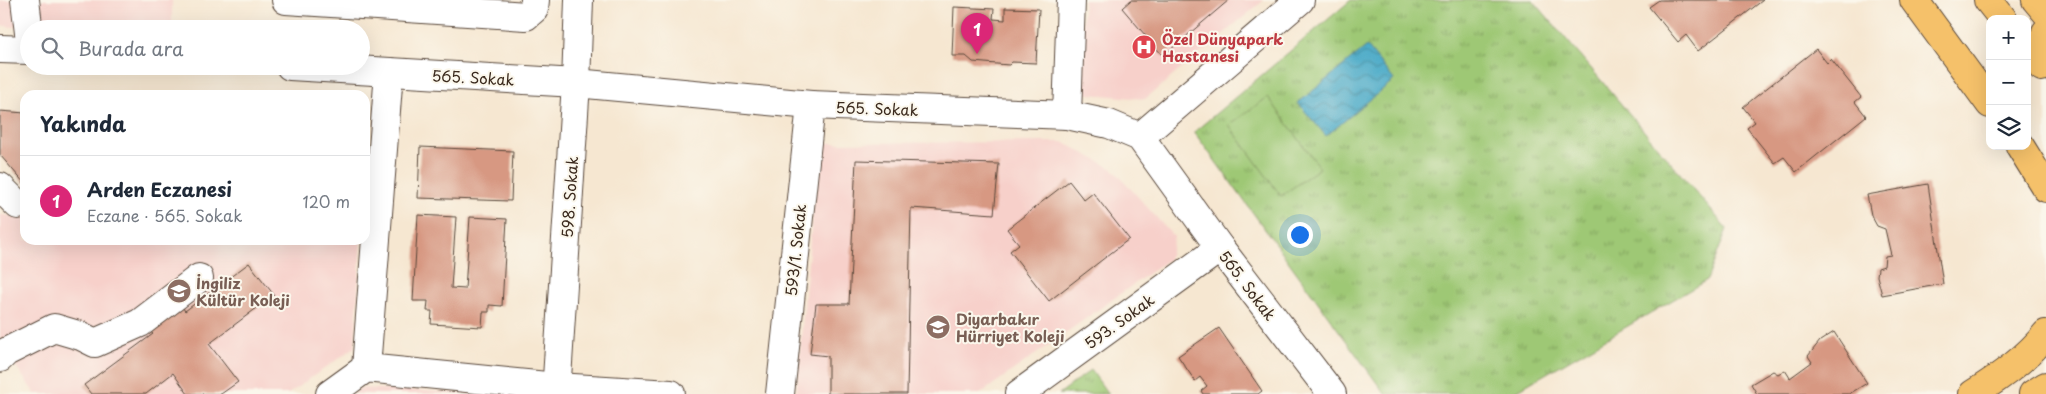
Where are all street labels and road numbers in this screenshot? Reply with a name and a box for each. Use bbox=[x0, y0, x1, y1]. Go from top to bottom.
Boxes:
street label: 565. Sokak bbox=[431, 63, 515, 91]
street label: 565. Sokak bbox=[835, 95, 919, 121]
street label: 598. Sokak bbox=[555, 155, 583, 239]
street label: 593/1. Sokak bbox=[779, 202, 811, 297]
street label: 565. Sokak bbox=[1214, 245, 1282, 325]
street label: 593. Sokak bbox=[1079, 288, 1159, 354]

